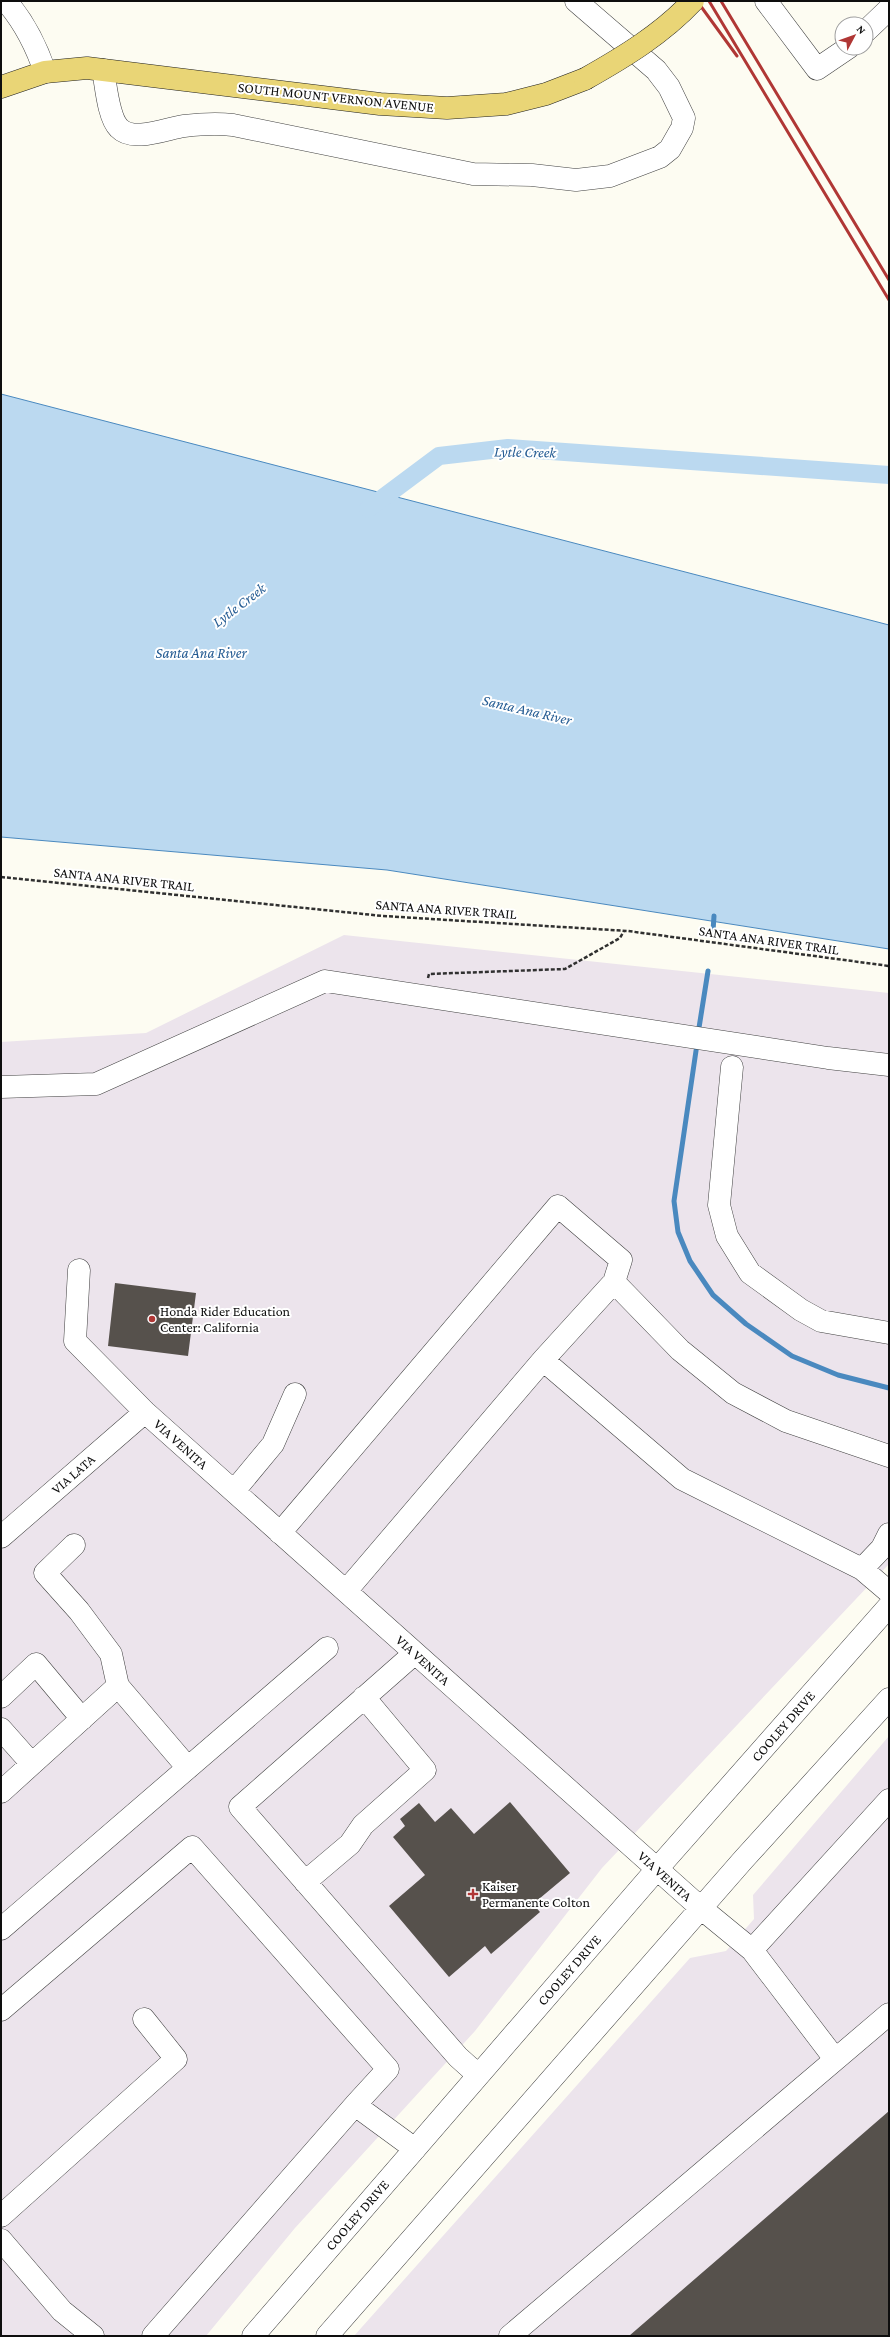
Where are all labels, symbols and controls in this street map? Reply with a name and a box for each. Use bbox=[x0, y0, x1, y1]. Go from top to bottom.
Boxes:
north arrow bbox=[834, 16, 874, 56]
text: N bbox=[855, 23, 869, 37]
street label: SOUTH MOUNT VERNON AVENUE bbox=[237, 79, 435, 115]
water label: Lytle Creek bbox=[494, 443, 558, 462]
water label: Lytle Creek bbox=[209, 579, 270, 631]
water label: Santa Ana River bbox=[155, 645, 247, 661]
water label: Santa Ana River bbox=[481, 692, 574, 728]
street label: SANTA ANA RIVER TRAIL bbox=[53, 864, 195, 894]
street label: SANTA ANA RIVER TRAIL bbox=[375, 896, 517, 922]
street label: SANTA ANA RIVER TRAIL bbox=[698, 922, 840, 958]
place label: Honda Rider Education Center: California bbox=[160, 1303, 291, 1335]
marker: Honda Rider Education Center: California bbox=[147, 1314, 157, 1324]
street label: VIA VENITA bbox=[151, 1416, 211, 1472]
street label: VIA LATA bbox=[48, 1451, 98, 1497]
street label: VIA VENITA bbox=[393, 1632, 453, 1688]
street label: COOLEY DRIVE bbox=[748, 1687, 818, 1765]
street label: VIA VENITA bbox=[635, 1848, 695, 1904]
place label: Kaiser Permanente Colton bbox=[482, 1878, 590, 1910]
marker: Kaiser Permanente Colton bbox=[467, 1888, 479, 1900]
street label: COOLEY DRIVE bbox=[534, 1931, 604, 2009]
street label: COOLEY DRIVE bbox=[322, 2176, 392, 2254]

